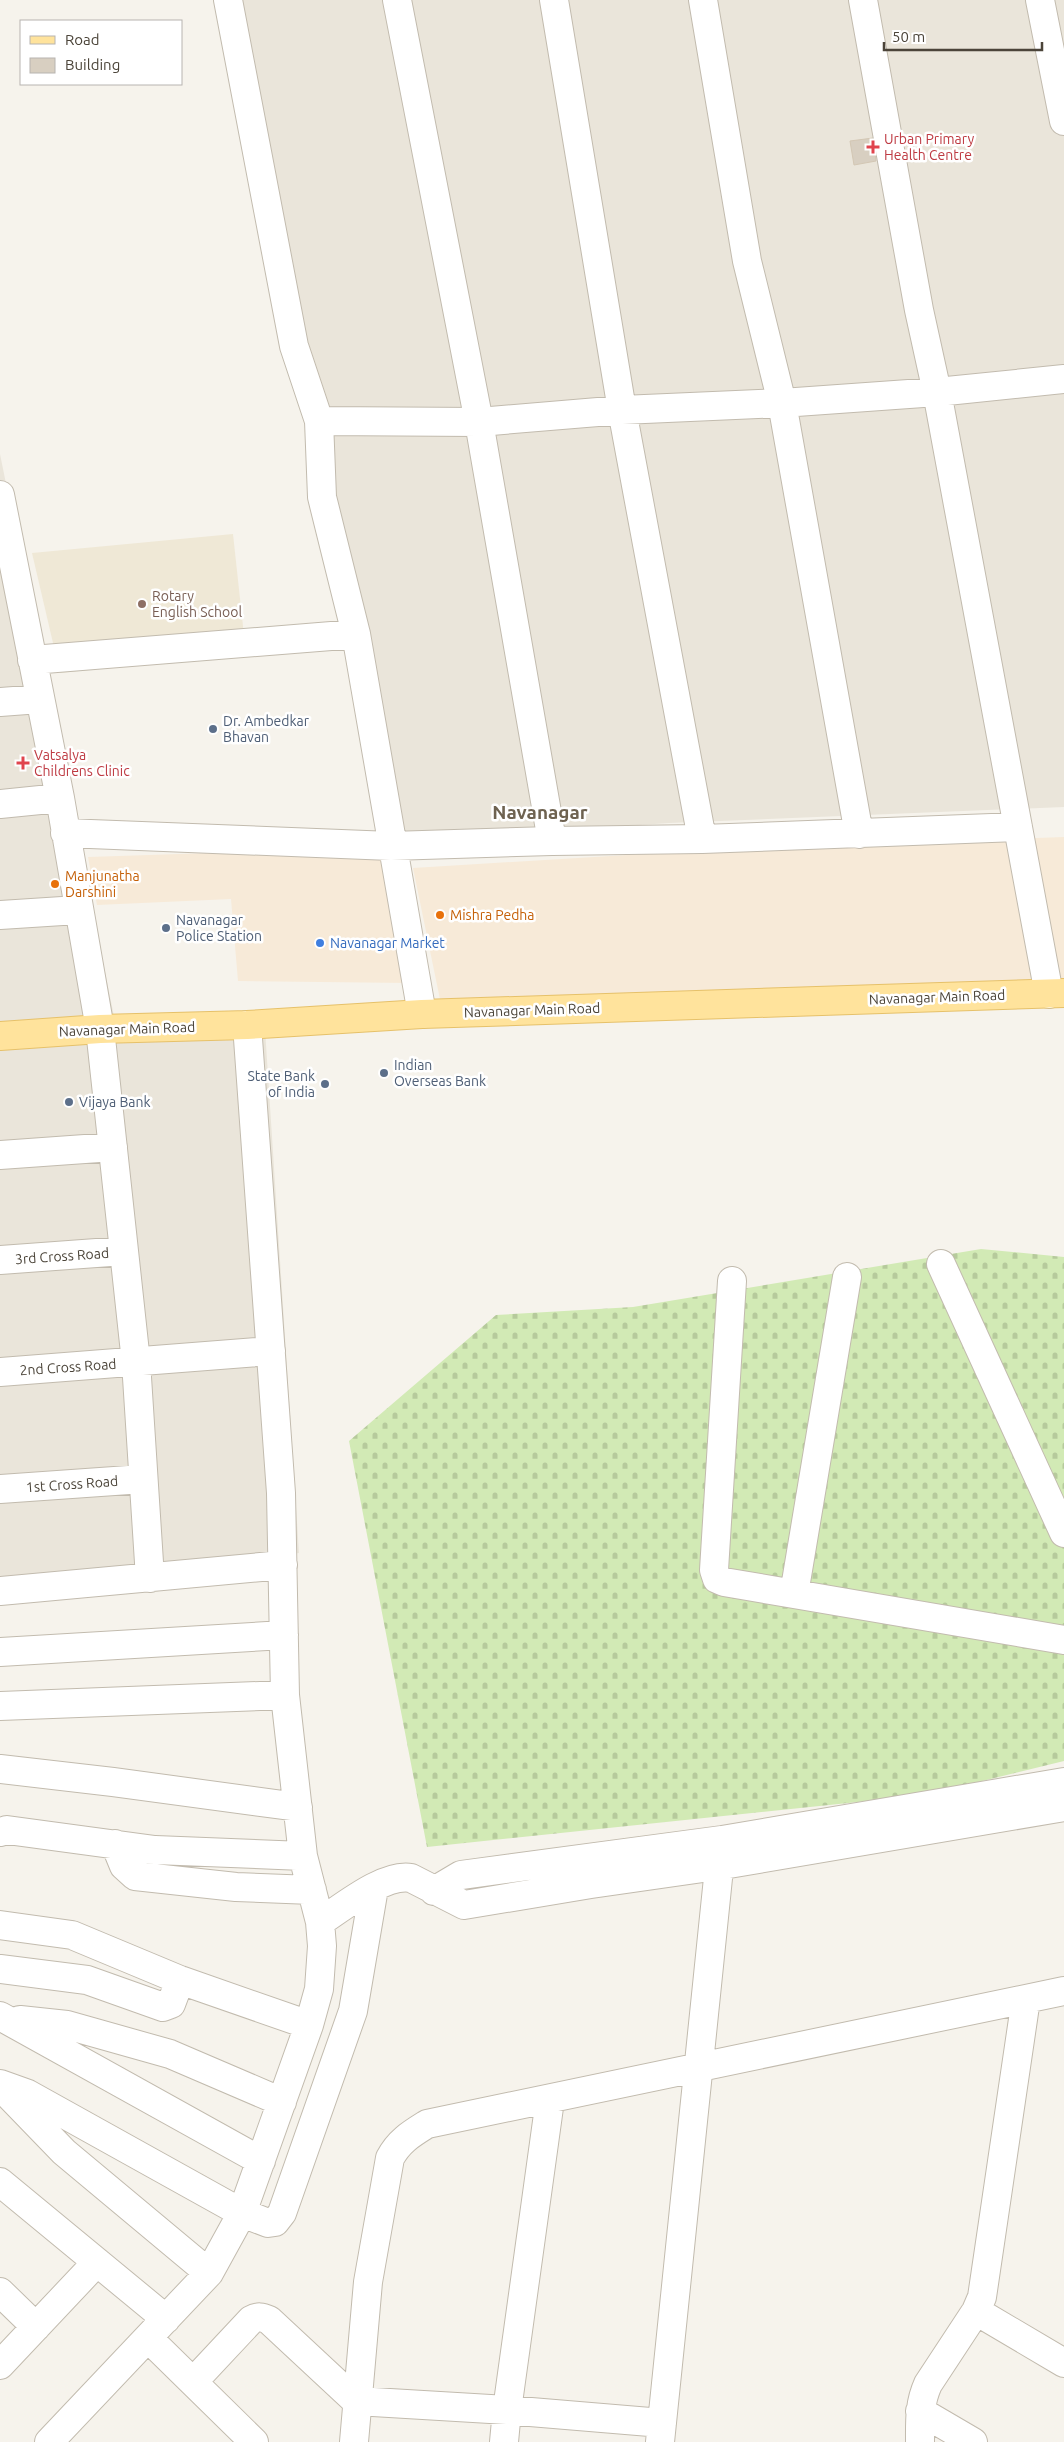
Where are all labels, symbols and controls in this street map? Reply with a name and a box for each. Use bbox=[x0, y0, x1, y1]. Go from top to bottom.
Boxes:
legend bbox=[20, 20, 182, 85]
scale bar bbox=[884, 20, 1042, 52]
text: 50 m bbox=[892, 28, 925, 45]
text: Road bbox=[65, 31, 100, 48]
text: Building bbox=[65, 56, 120, 73]
place label: Urban Primary Health Centre bbox=[884, 131, 974, 163]
marker: Urban Primary Health Centre bbox=[866, 140, 880, 154]
place label: Rotary English School bbox=[152, 588, 242, 620]
marker: Rotary English School bbox=[136, 598, 148, 610]
place label: Dr. Ambedkar Bhavan bbox=[223, 713, 310, 745]
marker: Dr. Ambedkar Bhavan bbox=[207, 723, 219, 735]
place label: Vatsalya Childrens Clinic bbox=[34, 747, 130, 779]
marker: Vatsalya Childrens Clinic bbox=[16, 756, 30, 770]
district label: Navanagar bbox=[492, 801, 588, 823]
place label: Manjunatha Darshini bbox=[65, 868, 140, 900]
marker: Manjunatha Darshini bbox=[49, 878, 61, 890]
place label: Mishra Pedha bbox=[450, 907, 535, 923]
marker: Mishra Pedha bbox=[434, 909, 446, 921]
place label: Navanagar Police Station bbox=[176, 912, 262, 944]
marker: Navanagar Police Station bbox=[160, 922, 172, 934]
place label: Navanagar Market bbox=[330, 935, 445, 951]
marker: Navanagar Market bbox=[314, 937, 326, 949]
street label: Navanagar Main Road bbox=[869, 987, 1005, 1007]
street label: Navanagar Main Road bbox=[464, 1000, 600, 1020]
street label: Navanagar Main Road bbox=[59, 1019, 195, 1039]
place label: Indian Overseas Bank bbox=[394, 1057, 486, 1089]
marker: Indian Overseas Bank bbox=[378, 1067, 390, 1079]
place label: State Bank of India bbox=[247, 1068, 315, 1100]
marker: State Bank of India bbox=[319, 1078, 331, 1090]
place label: Vijaya Bank bbox=[79, 1094, 151, 1110]
marker: Vijaya Bank bbox=[63, 1096, 75, 1108]
street label: 3rd Cross Road bbox=[14, 1245, 110, 1267]
street label: 2nd Cross Road bbox=[19, 1356, 117, 1378]
street label: 1st Cross Road bbox=[25, 1473, 119, 1495]

